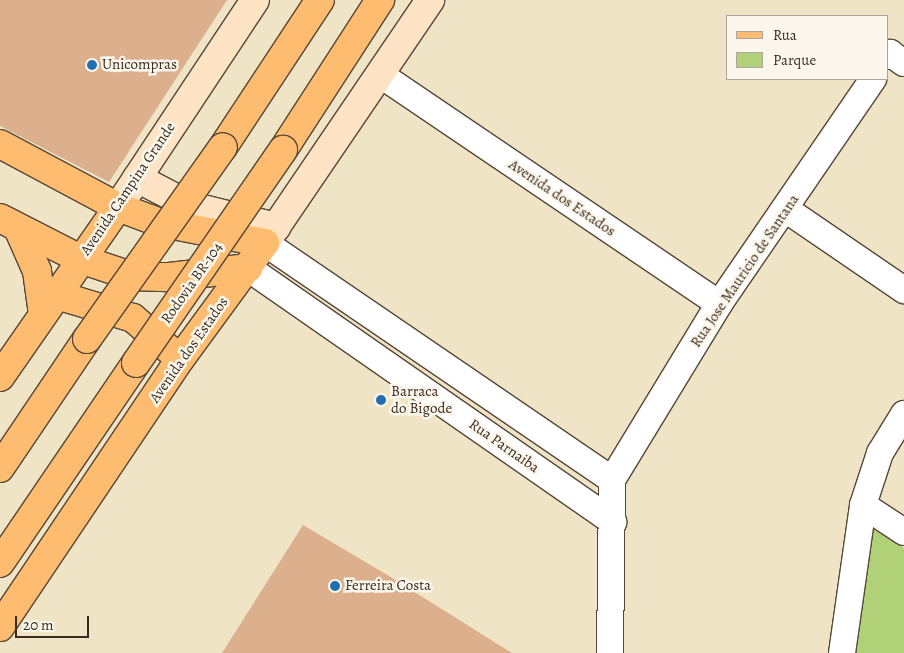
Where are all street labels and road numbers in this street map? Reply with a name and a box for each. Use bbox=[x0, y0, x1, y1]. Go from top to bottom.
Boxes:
street label: Avenida Campina Grande bbox=[77, 119, 179, 259]
street label: Avenida dos Estados bbox=[505, 156, 619, 240]
street label: Rua Jose Mauricio de Santana bbox=[687, 191, 803, 351]
street label: Rodovia BR-104 bbox=[157, 239, 227, 327]
street label: Avenida dos Estados bbox=[146, 294, 232, 406]
street label: Rua Parnaiba bbox=[465, 415, 543, 477]

